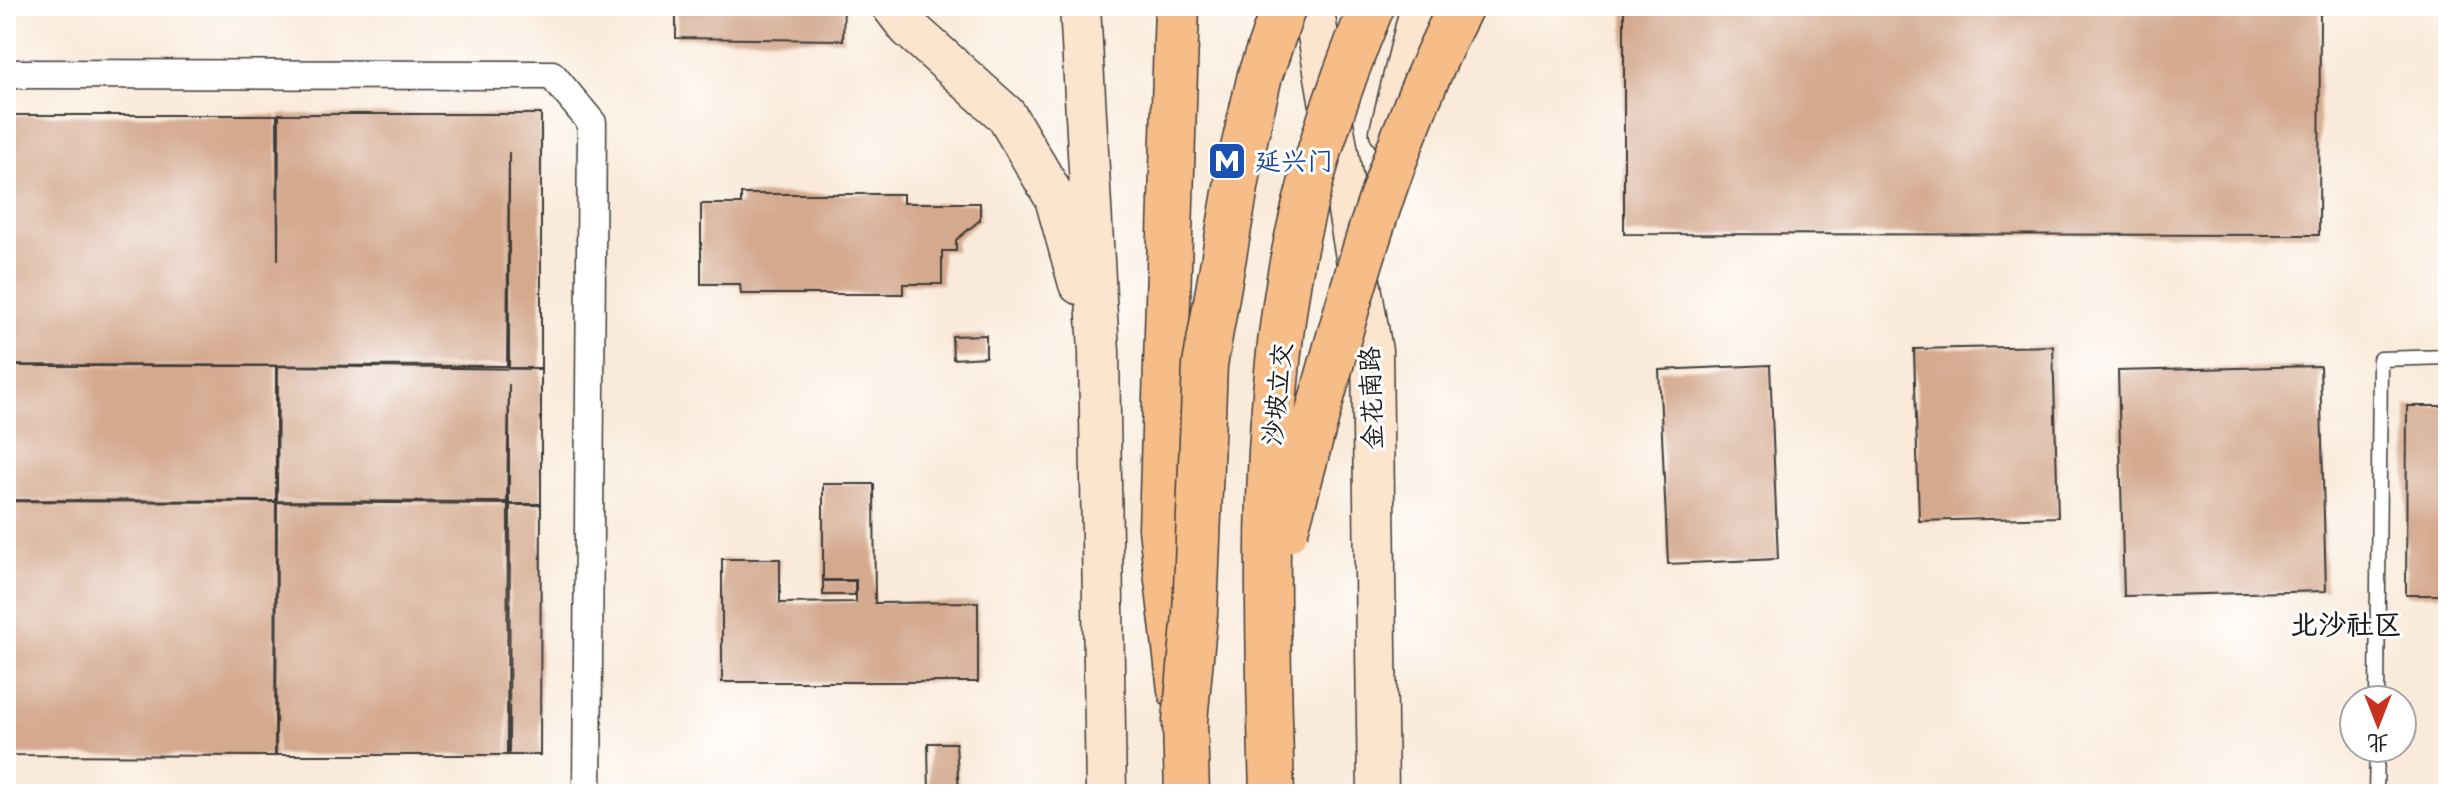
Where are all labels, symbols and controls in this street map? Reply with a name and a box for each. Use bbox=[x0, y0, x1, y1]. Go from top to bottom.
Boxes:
metro station icon: 延兴门 bbox=[1206, 140, 1248, 182]
place label: 延兴门 bbox=[1255, 149, 1333, 181]
street label: 沙坡立交 bbox=[1259, 341, 1302, 448]
street label: 金花南路 bbox=[1356, 345, 1393, 450]
district label: 北沙社区 bbox=[2290, 611, 2402, 645]
north arrow bbox=[2338, 684, 2418, 764]
text: 北 bbox=[2367, 727, 2389, 753]

